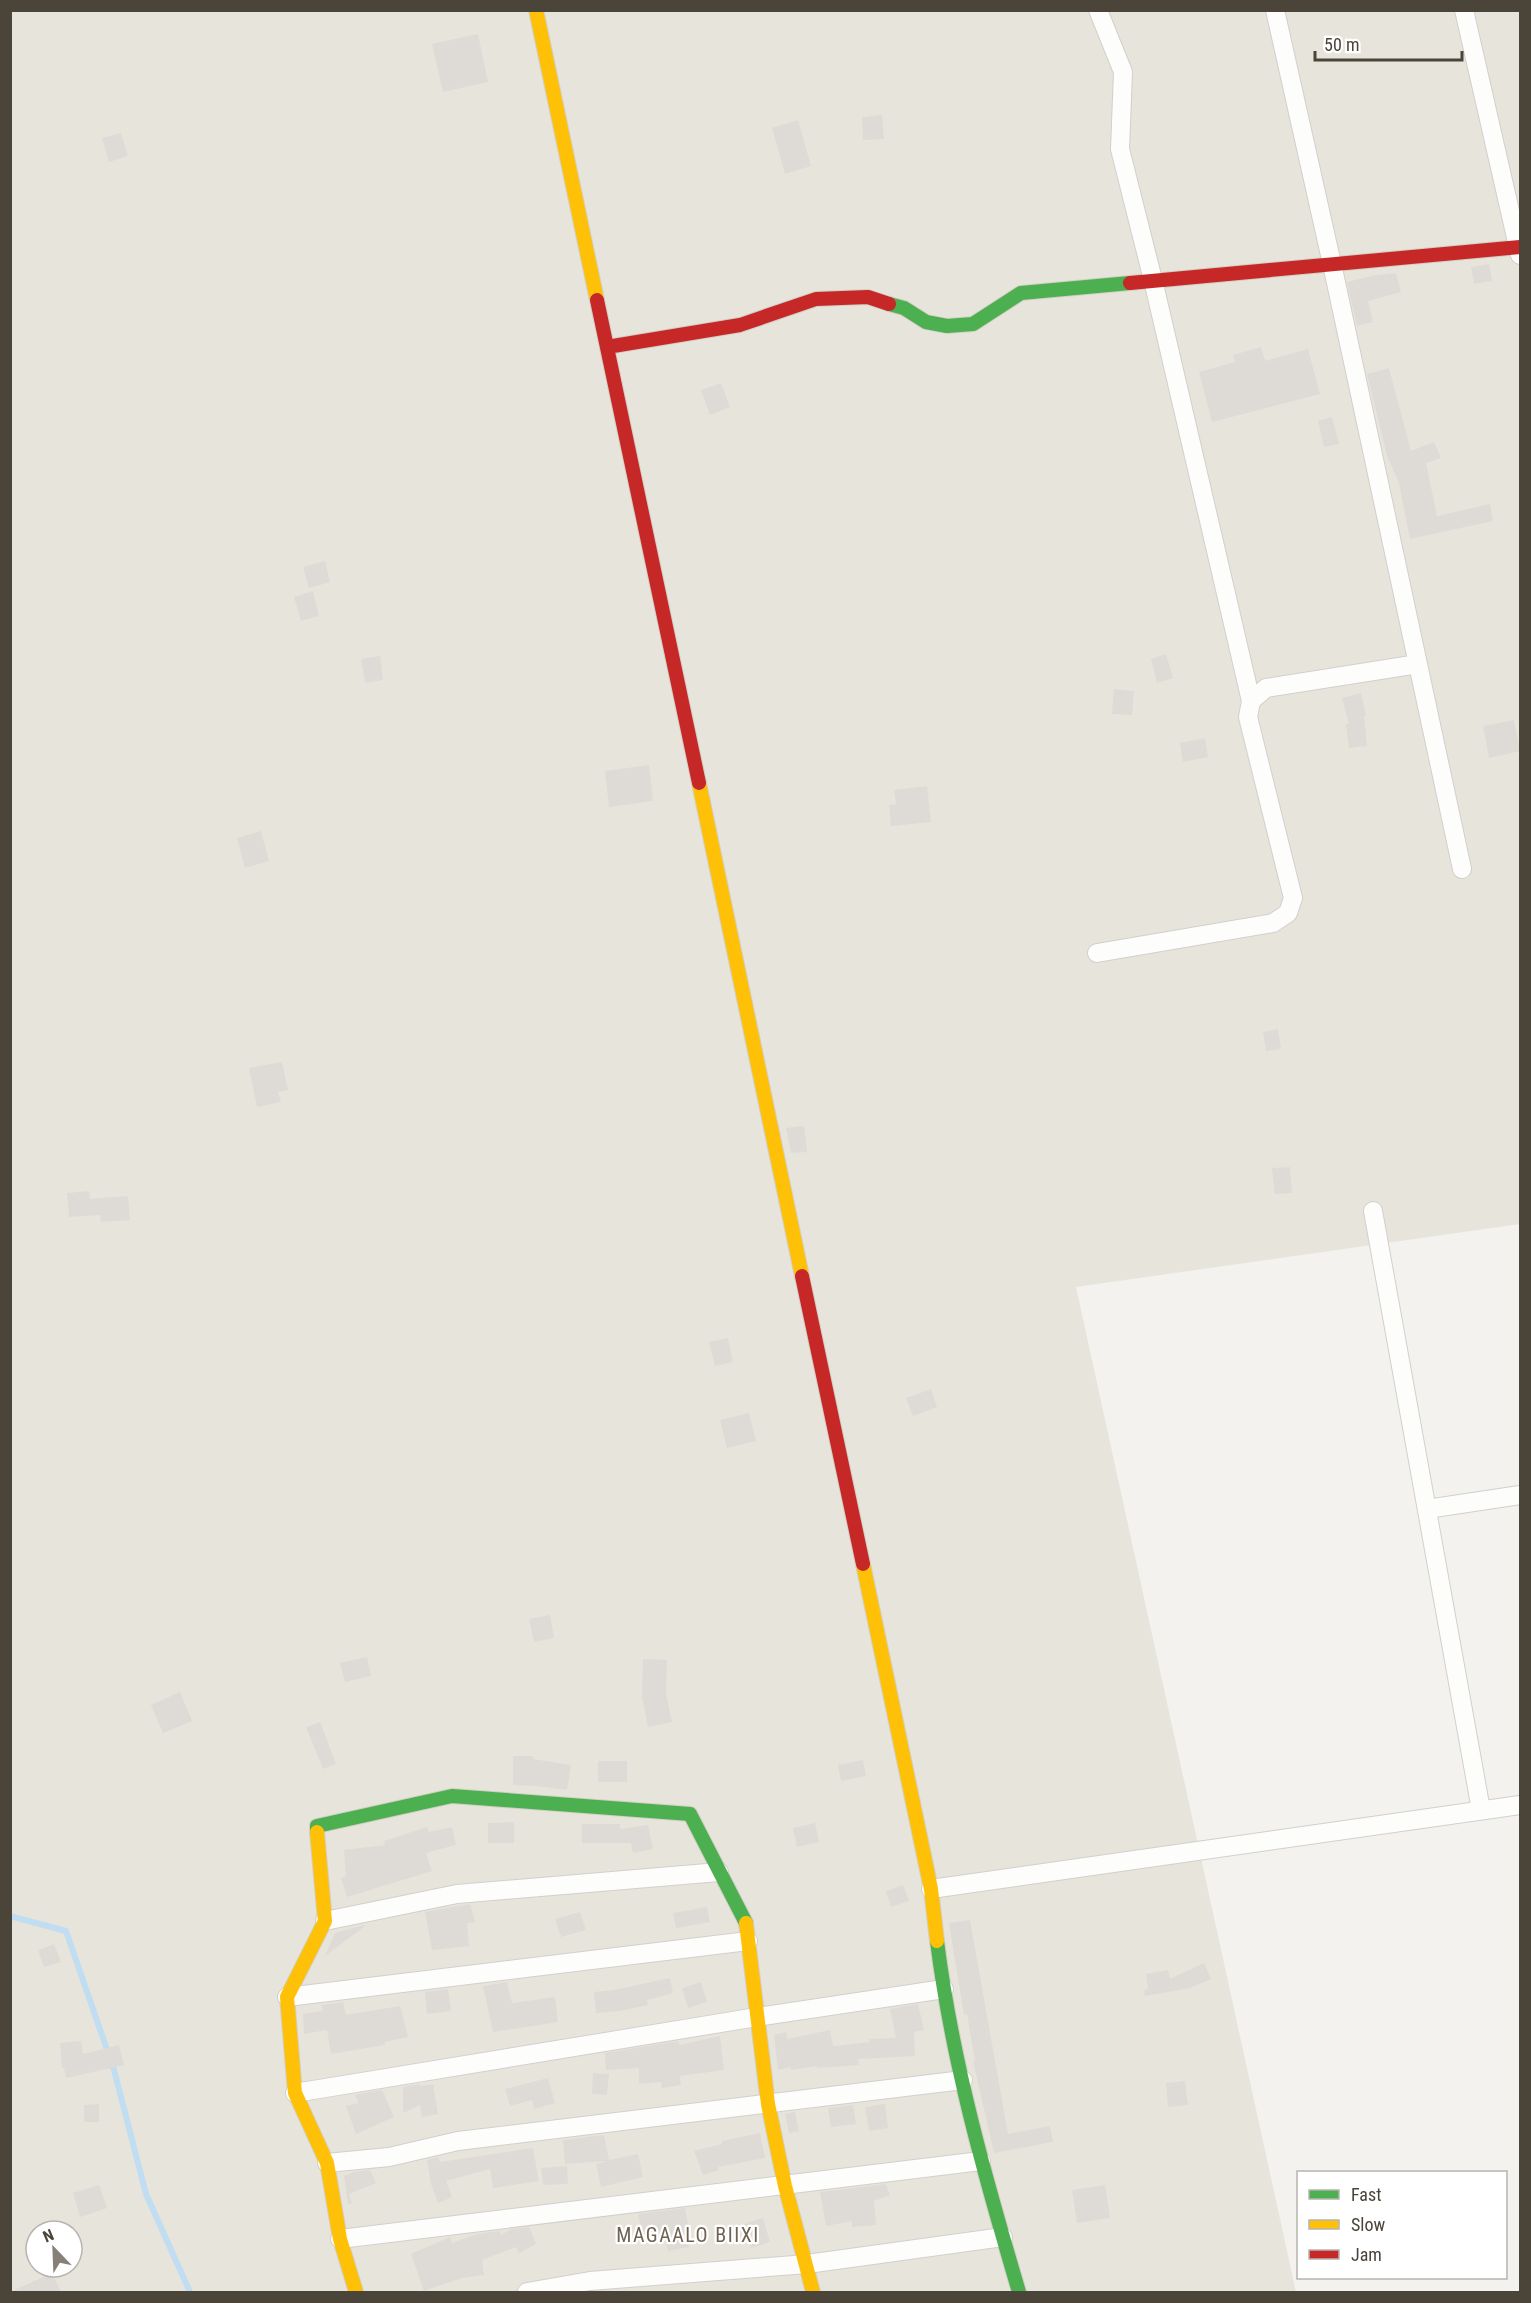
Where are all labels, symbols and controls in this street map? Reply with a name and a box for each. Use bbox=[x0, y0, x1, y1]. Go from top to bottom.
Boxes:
scale bar bbox=[1315, 24, 1462, 62]
text: 50 m bbox=[1324, 34, 1359, 55]
legend bbox=[1297, 2171, 1507, 2279]
text: Fast bbox=[1351, 2184, 1382, 2205]
text: Slow bbox=[1351, 2214, 1386, 2235]
north arrow bbox=[24, 2219, 84, 2279]
district label: MAGAALO BIIXI bbox=[616, 2223, 760, 2247]
text: N bbox=[40, 2225, 57, 2246]
text: Jam bbox=[1351, 2244, 1382, 2265]

